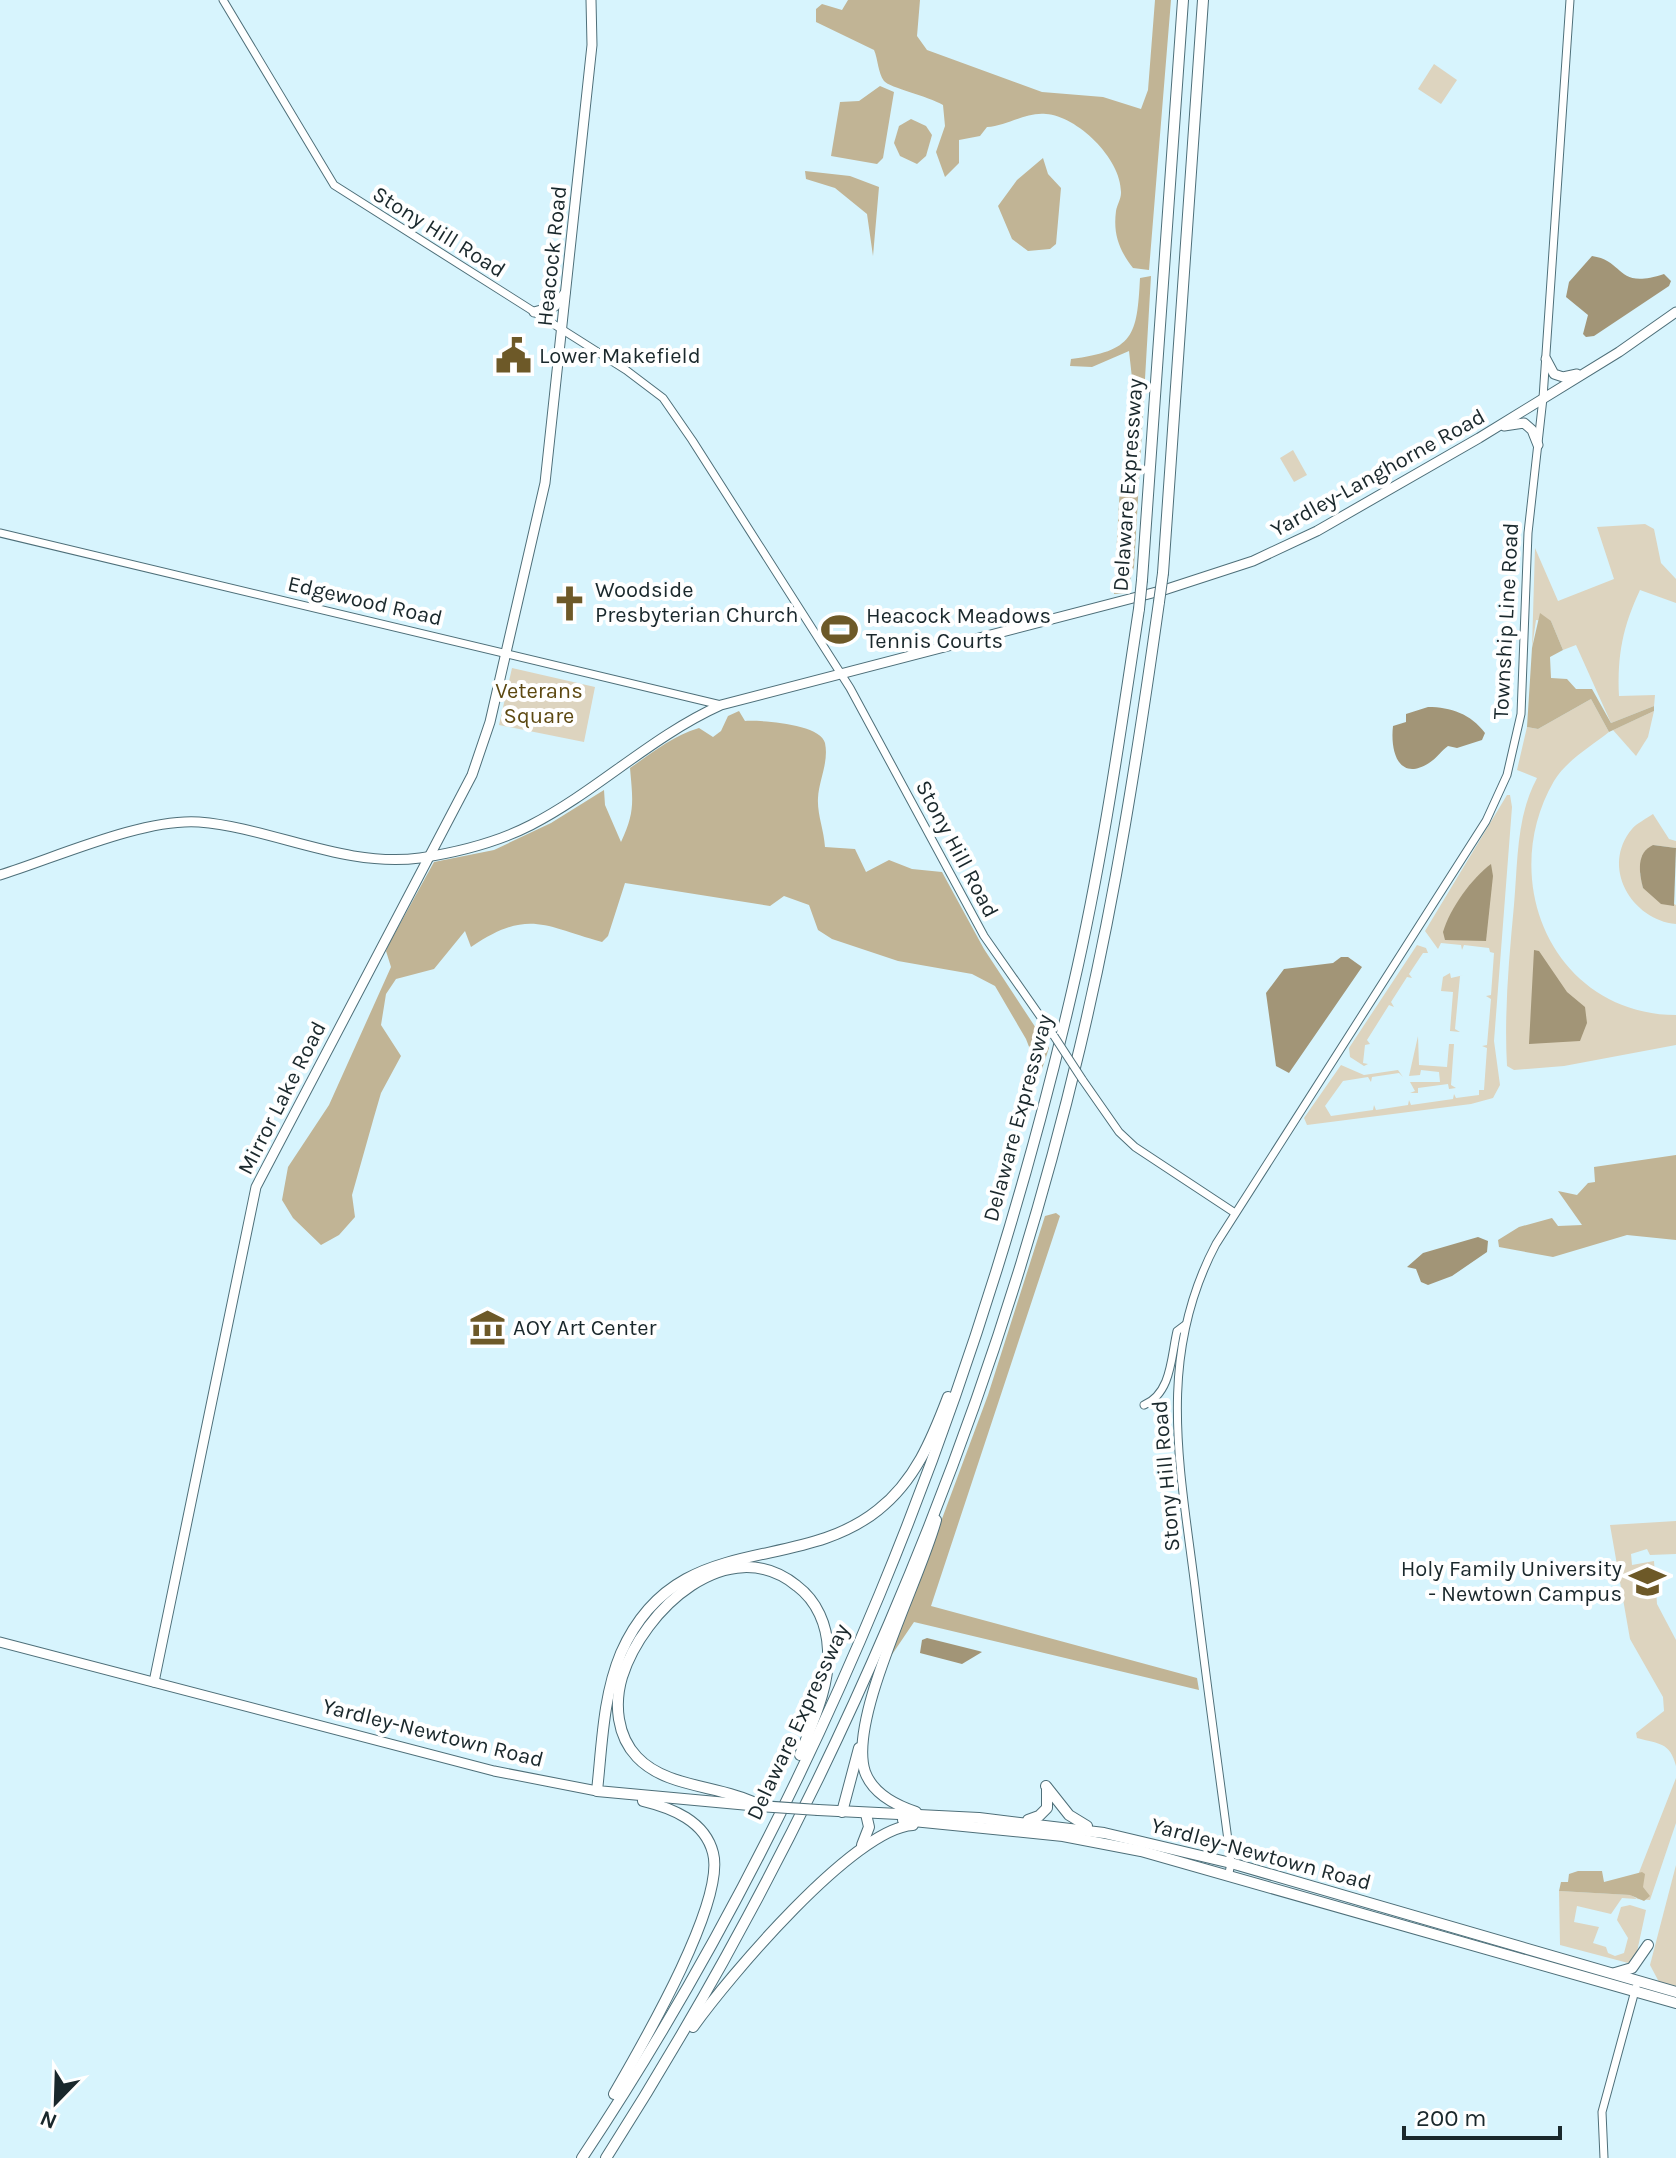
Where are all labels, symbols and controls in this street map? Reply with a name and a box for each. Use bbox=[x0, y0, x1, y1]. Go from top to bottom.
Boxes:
street label: Stony Hill Road bbox=[368, 181, 510, 283]
street label: Heacock Road bbox=[532, 184, 572, 328]
public building icon: Lower Makefield bbox=[494, 337, 532, 375]
place label: Lower Makefield bbox=[539, 343, 701, 369]
street label: Delaware Expressway bbox=[1108, 377, 1148, 593]
street label: Yardley-Langhorne Road bbox=[1266, 403, 1490, 543]
street label: Township Line Road bbox=[1488, 522, 1524, 720]
street label: Edgewood Road bbox=[285, 571, 445, 631]
place label: Woodside Presbyterian Church bbox=[595, 577, 799, 628]
church icon: Woodside Presbyterian Church bbox=[550, 584, 588, 622]
place label: Heacock Meadows Tennis Courts bbox=[866, 603, 1051, 654]
sports icon: Heacock Meadows Tennis Courts bbox=[821, 610, 859, 648]
park label: Veterans Square bbox=[495, 678, 583, 729]
street label: Stony Hill Road bbox=[910, 776, 1004, 922]
street label: Delaware Expressway bbox=[978, 1011, 1058, 1225]
street label: Mirror Lake Road bbox=[232, 1017, 332, 1179]
museum icon: AOY Art Center bbox=[468, 1309, 506, 1347]
place label: AOY Art Center bbox=[513, 1315, 656, 1341]
street label: Stony Hill Road bbox=[1146, 1399, 1186, 1553]
place label: Holy Family University - Newtown Campus bbox=[1401, 1556, 1622, 1607]
school or university icon: Holy Family University - Newtown Campus bbox=[1629, 1563, 1667, 1601]
street label: Delaware Expressway bbox=[741, 1620, 855, 1824]
street label: Yardley-Newtown Road bbox=[320, 1693, 546, 1773]
street label: Yardley-Newtown Road bbox=[1148, 1812, 1374, 1896]
north arrow bbox=[16, 2062, 96, 2142]
scale bar bbox=[1404, 2090, 1560, 2140]
text: N bbox=[36, 2104, 61, 2135]
text: 200 m bbox=[1416, 2104, 1487, 2132]

